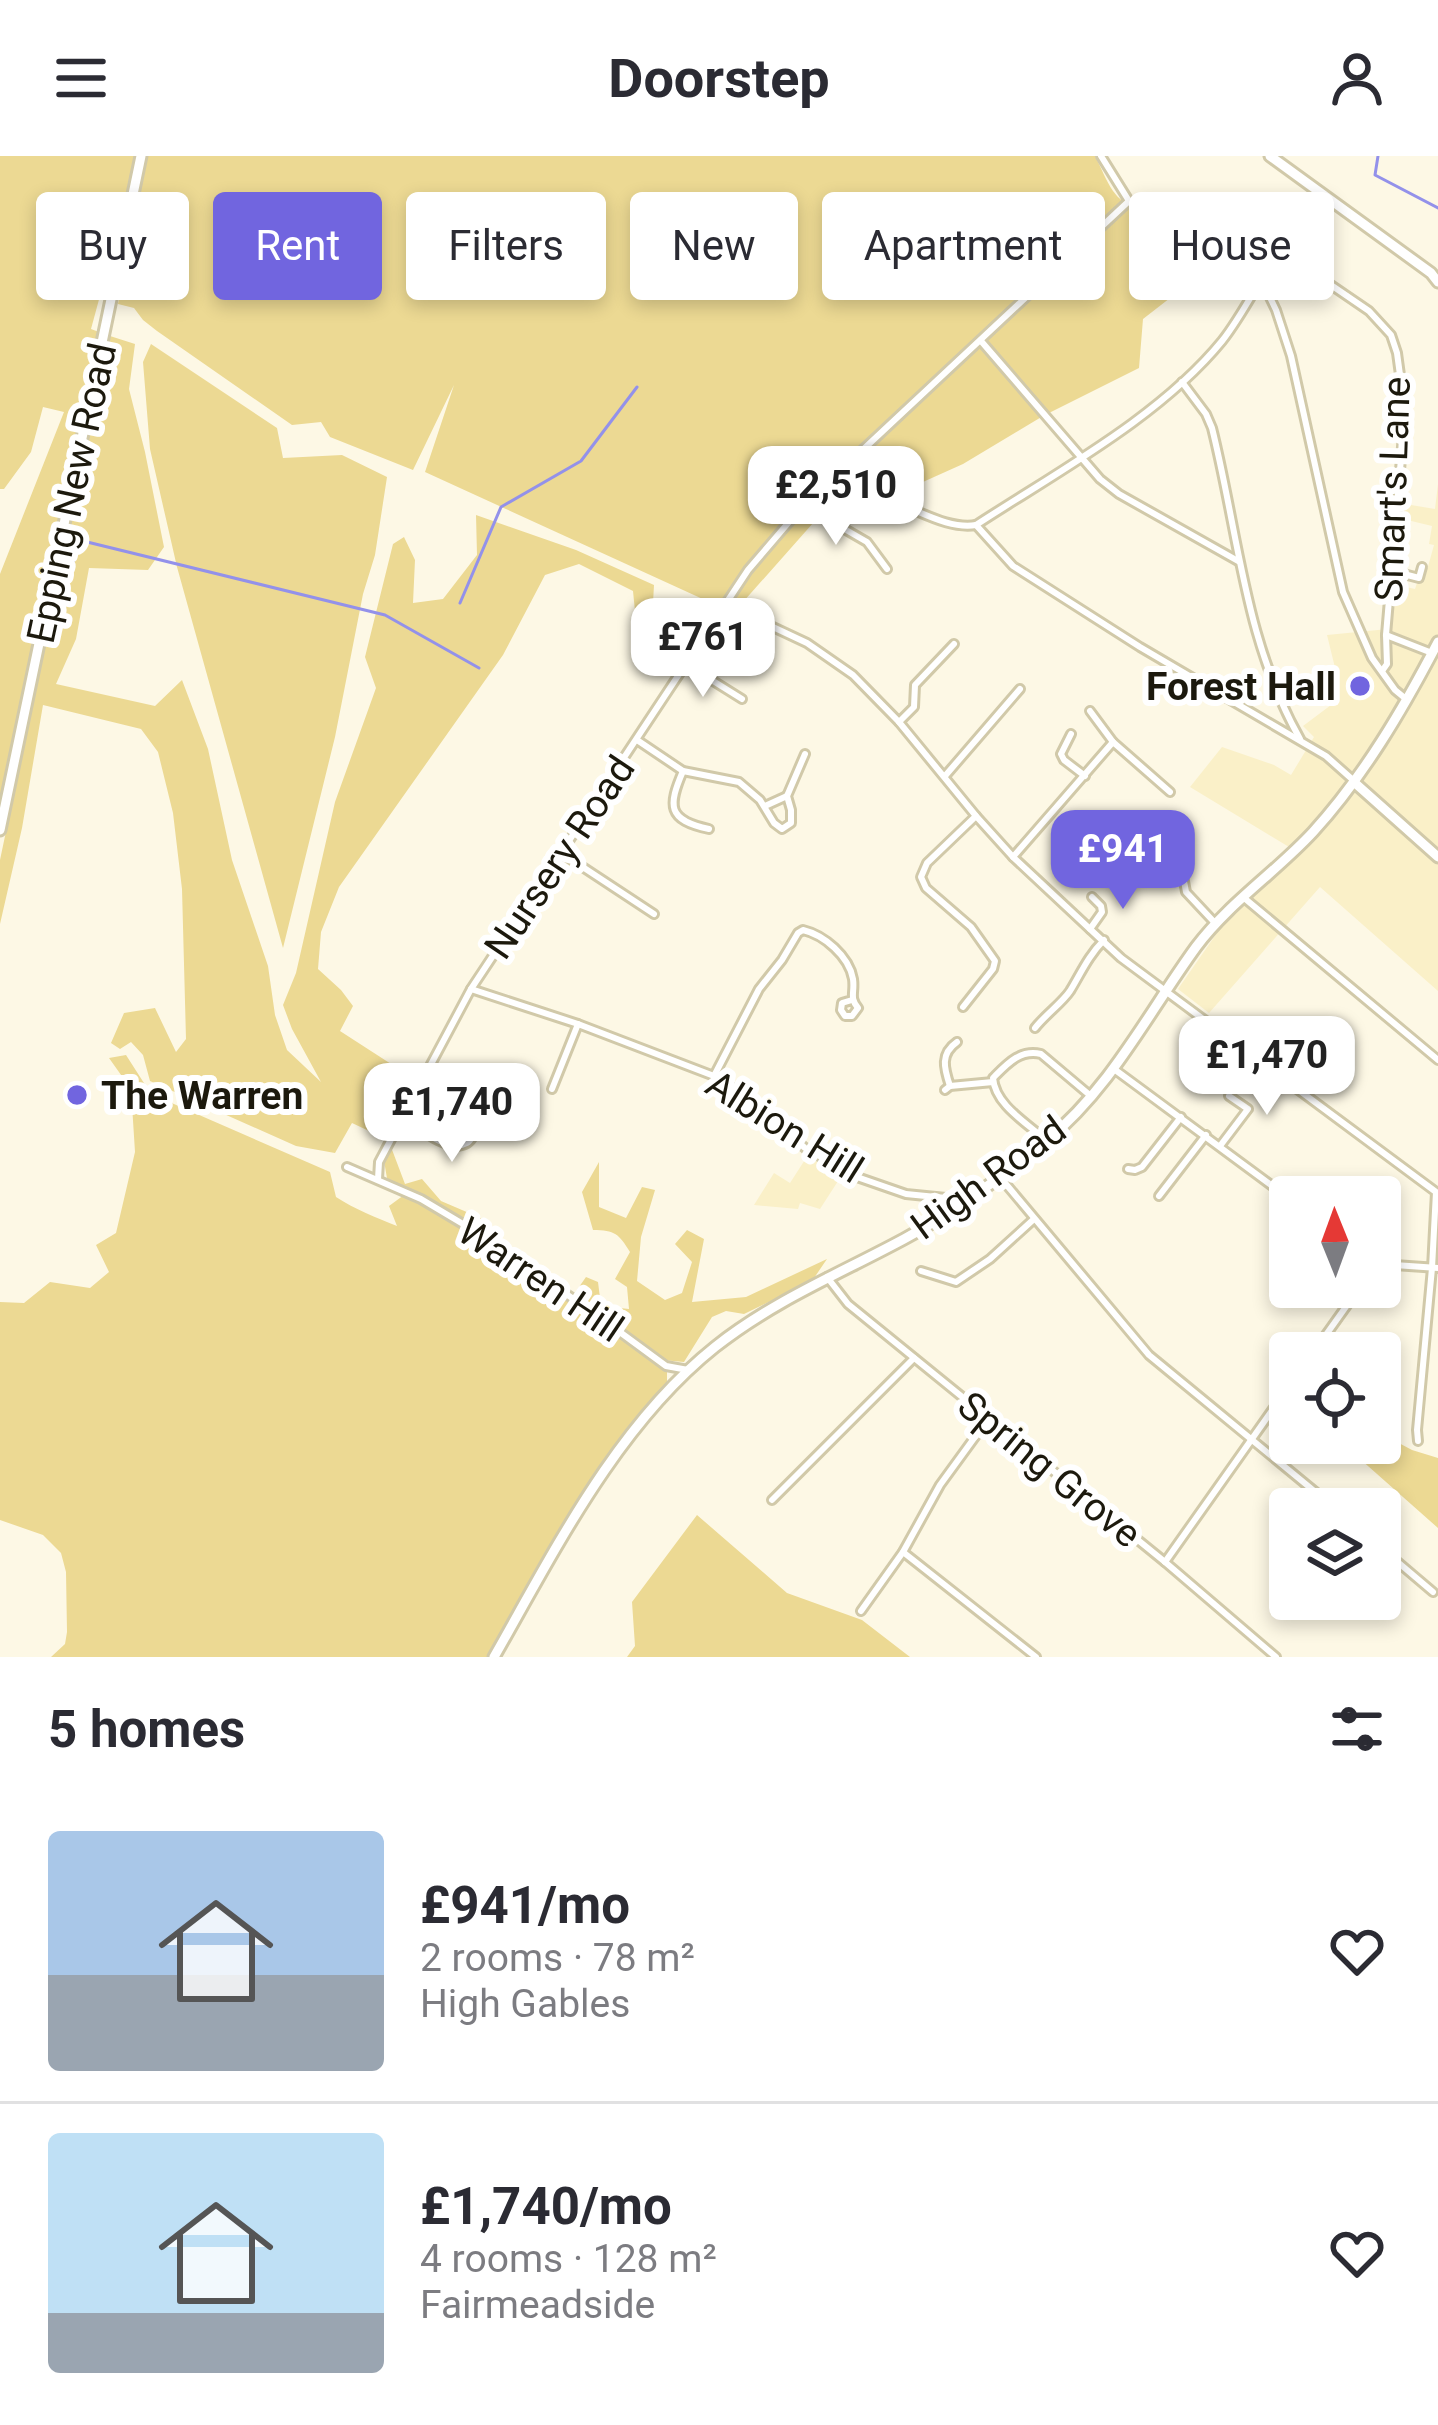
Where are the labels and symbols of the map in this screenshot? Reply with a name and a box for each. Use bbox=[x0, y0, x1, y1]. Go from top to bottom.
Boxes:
street label: Epping New Road bbox=[18, 339, 126, 647]
street label: Smart's Lane bbox=[1366, 376, 1420, 602]
pin: £2,510 bbox=[738, 446, 934, 548]
pin: £761 bbox=[632, 598, 774, 700]
place label: Forest Hall bbox=[1146, 664, 1336, 710]
marker: Forest Hall bbox=[1347, 673, 1373, 699]
street label: Nursery Road bbox=[475, 747, 644, 968]
pin: £941 bbox=[1052, 810, 1194, 912]
pin: £1,470 bbox=[1169, 1016, 1365, 1118]
street label: Albion Hill bbox=[698, 1061, 871, 1193]
pin: £1,740 bbox=[354, 1063, 550, 1165]
place label: The Warren bbox=[101, 1073, 303, 1119]
marker: The Warren bbox=[64, 1082, 90, 1108]
street label: High Road bbox=[902, 1106, 1075, 1249]
north arrow bbox=[1269, 1176, 1401, 1308]
street label: Warren Hill bbox=[449, 1208, 632, 1352]
street label: Spring Grove bbox=[949, 1382, 1150, 1557]

